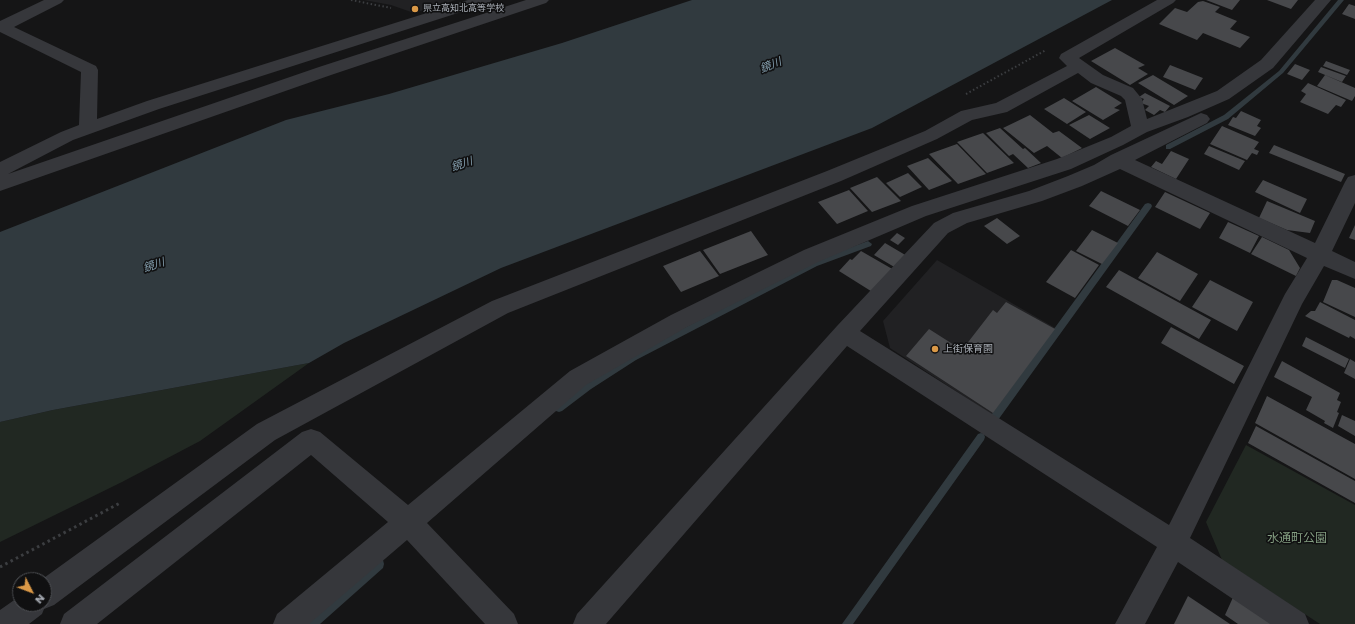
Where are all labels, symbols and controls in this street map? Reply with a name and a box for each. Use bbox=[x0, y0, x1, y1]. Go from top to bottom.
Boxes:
marker: 県立高知北高等学校 bbox=[410, 4, 420, 14]
place label: 県立高知北高等学校 bbox=[423, 4, 504, 14]
water label: 鏡川 bbox=[758, 56, 784, 76]
water label: 鏡川 bbox=[449, 155, 475, 175]
water label: 鏡川 bbox=[141, 256, 167, 276]
place label: 上街保育園 bbox=[943, 343, 993, 355]
marker: 上街保育園 bbox=[930, 344, 940, 354]
park label: 水通町公園 bbox=[1267, 532, 1327, 546]
north arrow bbox=[12, 572, 52, 612]
text: N bbox=[31, 591, 49, 608]

